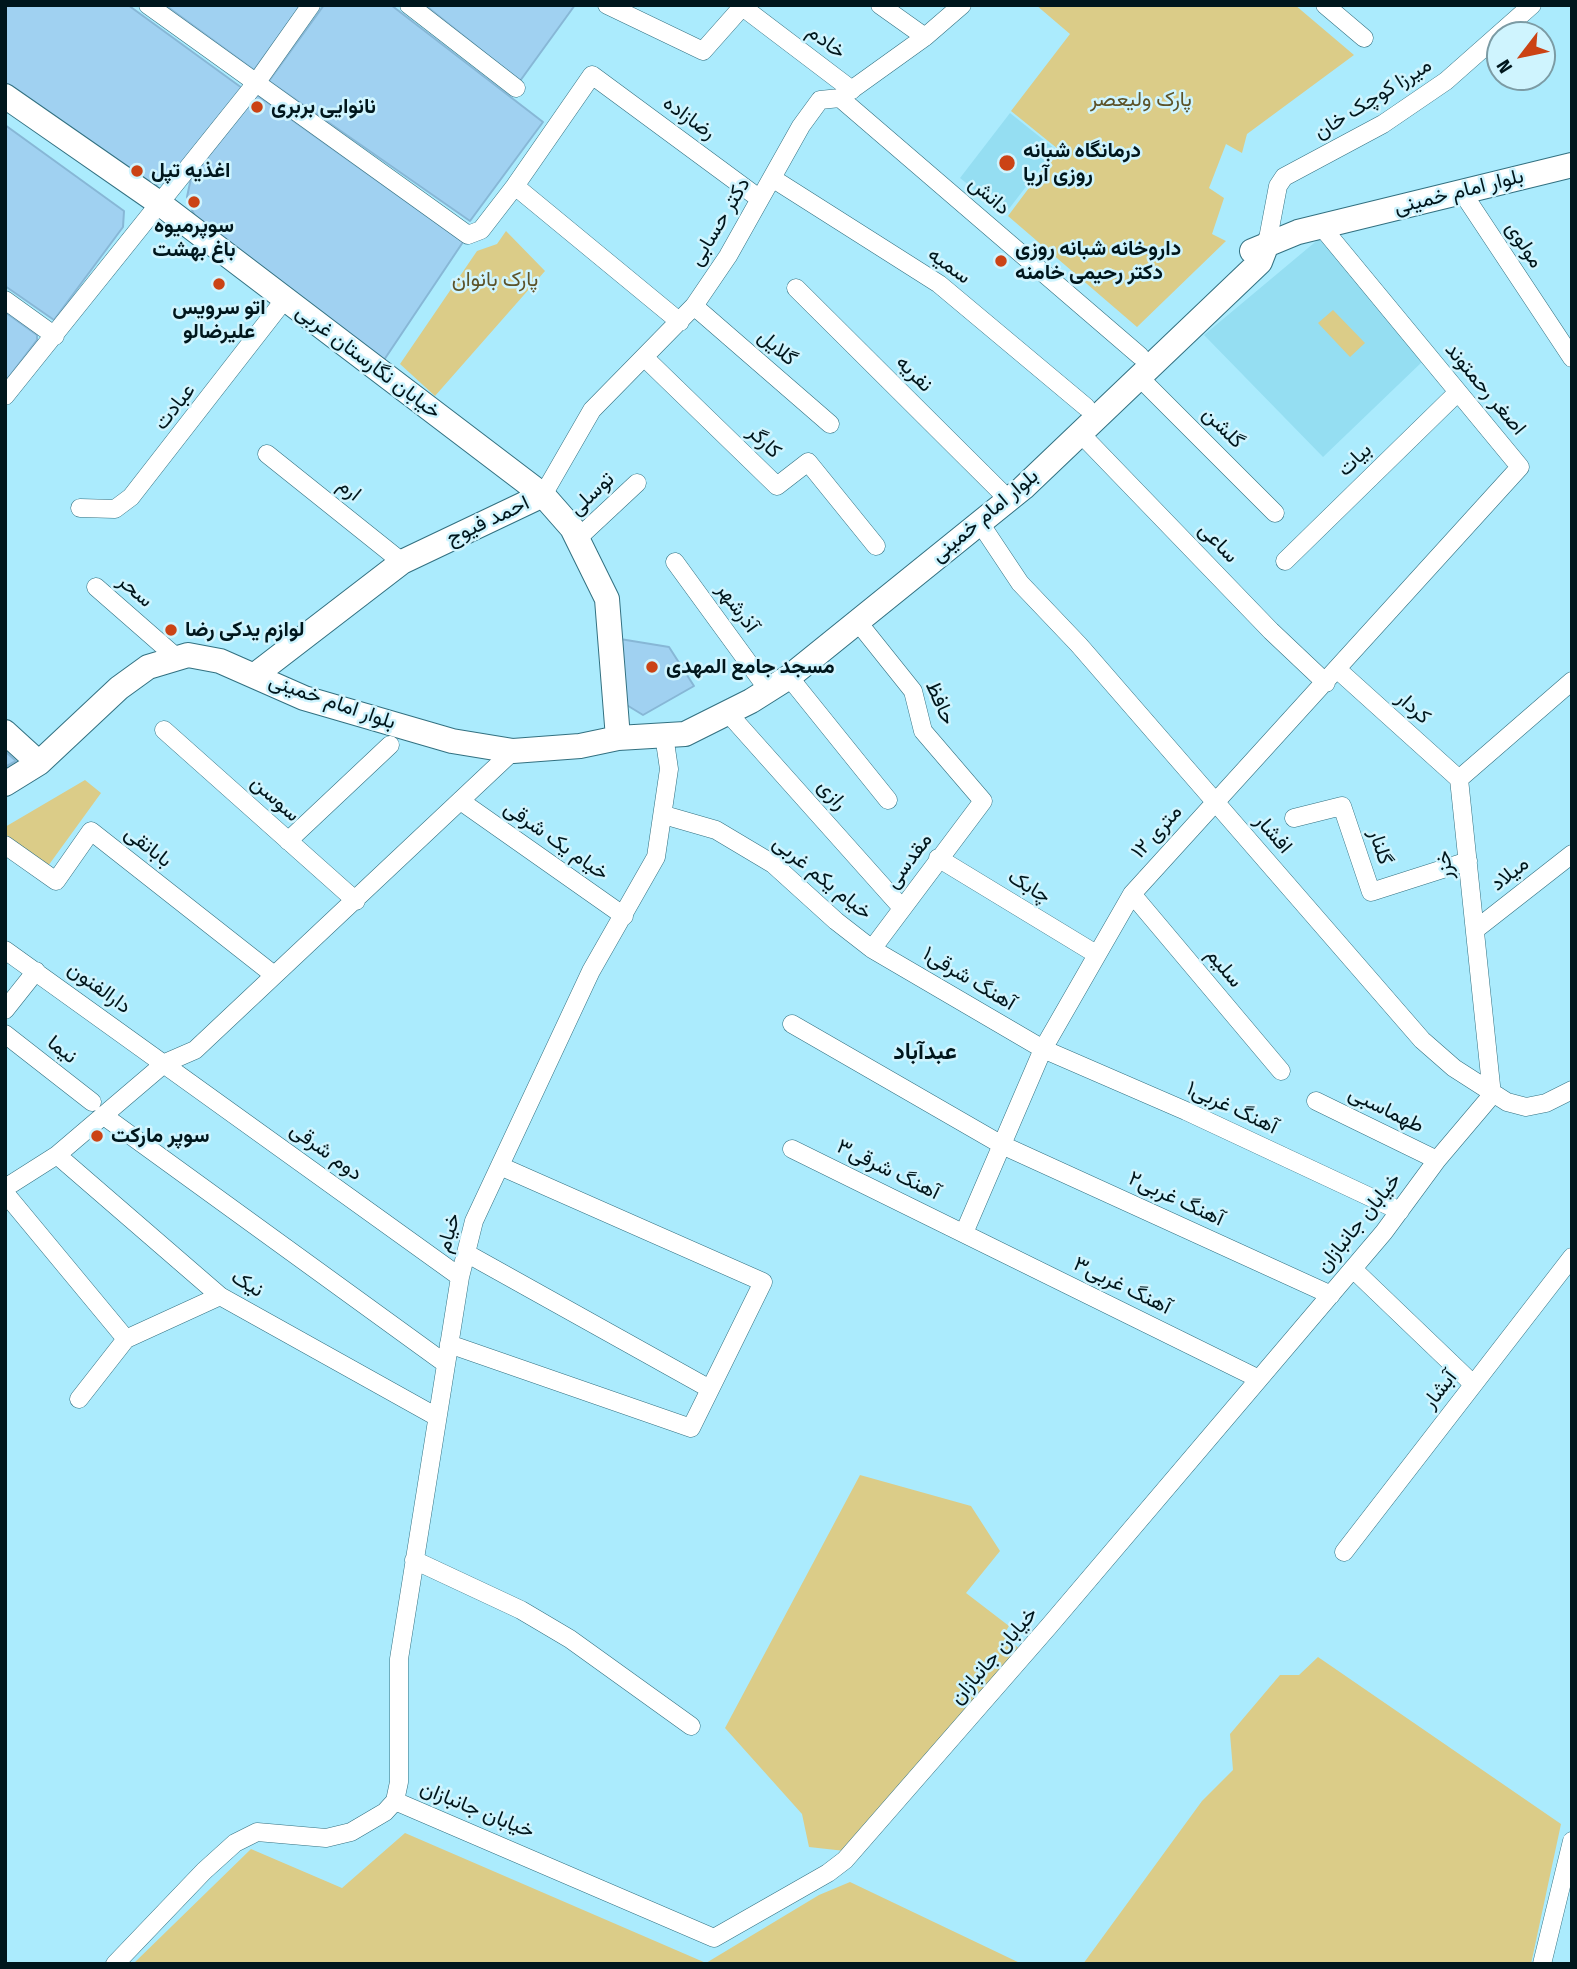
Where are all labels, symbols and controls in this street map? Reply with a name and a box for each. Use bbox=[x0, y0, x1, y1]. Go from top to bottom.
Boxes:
street label: خادم bbox=[802, 19, 850, 65]
north arrow bbox=[1486, 21, 1556, 91]
street label: میرزا کوچک خان bbox=[1309, 53, 1437, 145]
text: N bbox=[1492, 55, 1517, 77]
park label: پارک ولیعصر bbox=[1090, 87, 1192, 113]
street label: رضازاده bbox=[658, 90, 720, 146]
place label: نانوایی بربری bbox=[271, 94, 376, 120]
marker: نانوایی بربری bbox=[249, 99, 265, 115]
place label: درمانگاه شبانه روزی آریا bbox=[1023, 138, 1141, 188]
marker: درمانگاه شبانه روزی آریا bbox=[997, 153, 1017, 173]
place label: اغذیه تپل bbox=[151, 158, 231, 184]
marker: اغذیه تپل bbox=[129, 163, 145, 179]
street label: بلوار امام خمینی bbox=[1392, 164, 1526, 220]
street label: دانش bbox=[963, 171, 1015, 221]
street label: دکتر حسابی bbox=[684, 173, 756, 271]
marker: سوپرمیوه باغ بهشت bbox=[186, 194, 202, 210]
place label: سوپرمیوه باغ بهشت bbox=[152, 213, 236, 263]
street label: مولوی bbox=[1500, 217, 1548, 273]
place label: داروخانه شبانه روزی دکتر رحیمی خامنه bbox=[1015, 236, 1181, 286]
street label: سمیه bbox=[923, 242, 975, 290]
marker: داروخانه شبانه روزی دکتر رحیمی خامنه bbox=[993, 253, 1009, 269]
park label: پارک بانوان bbox=[452, 267, 538, 293]
marker: اتو سرویس علیرضالو bbox=[211, 276, 227, 292]
place label: اتو سرویس علیرضالو bbox=[172, 295, 266, 345]
street label: خیابان نگارستان غربی bbox=[290, 299, 446, 425]
street label: گلایل bbox=[752, 324, 802, 372]
street label: اصغر رحمتوند bbox=[1439, 338, 1531, 440]
street label: نفریه bbox=[890, 350, 938, 398]
street label: عبادت bbox=[149, 379, 201, 435]
street label: گلشن bbox=[1197, 402, 1249, 454]
street label: کارگر bbox=[742, 420, 786, 464]
street label: بیات bbox=[1333, 438, 1377, 482]
street label: بلوار امام خمینی bbox=[926, 464, 1044, 568]
street label: توسلی bbox=[564, 467, 620, 521]
street label: ارم bbox=[332, 473, 366, 507]
street label: احمد فیوج bbox=[442, 491, 534, 551]
street label: ساعی bbox=[1193, 517, 1243, 569]
street label: سحر bbox=[112, 569, 158, 613]
street label: آذرشهر bbox=[710, 578, 764, 638]
place label: لوازم یدکی رضا bbox=[185, 617, 305, 643]
marker: لوازم یدکی رضا bbox=[163, 622, 179, 638]
place label: مسجد جامع المهدی bbox=[666, 654, 835, 680]
marker: مسجد جامع المهدی bbox=[644, 659, 660, 675]
street label: بلوار امام خمینی bbox=[265, 668, 399, 736]
street label: حافظ bbox=[919, 677, 961, 729]
street label: کردار bbox=[1390, 686, 1436, 730]
street label: سوسن bbox=[245, 770, 305, 828]
street label: رازی bbox=[812, 774, 852, 816]
street label: خیام یک شرقی bbox=[499, 796, 613, 886]
street label: ۱۲ متری bbox=[1126, 800, 1188, 864]
street label: افشار bbox=[1249, 809, 1297, 859]
street label: بابانقی bbox=[119, 821, 177, 873]
street label: گلنار bbox=[1362, 826, 1398, 868]
street label: مقدسی bbox=[880, 828, 938, 894]
street label: خیام یکم غربی bbox=[767, 830, 877, 926]
street label: خزر bbox=[1431, 849, 1459, 881]
street label: میلاد bbox=[1486, 851, 1534, 897]
street label: چابک bbox=[1003, 864, 1055, 910]
street label: آهنگ شرقی۱ bbox=[918, 941, 1020, 1017]
street label: سلیم bbox=[1200, 943, 1248, 993]
street label: دارالفنون bbox=[62, 956, 136, 1020]
street label: نیما bbox=[42, 1030, 82, 1070]
district label: عبدآباد bbox=[893, 1039, 957, 1067]
street label: آهنگ غربی۱ bbox=[1182, 1076, 1282, 1140]
street label: طهماسبی bbox=[1344, 1081, 1428, 1139]
street label: دوم شرقی bbox=[285, 1117, 367, 1187]
place label: سوپر مارکت bbox=[111, 1123, 209, 1149]
marker: سوپر مارکت bbox=[89, 1128, 105, 1144]
street label: آهنگ شرقی۳ bbox=[832, 1134, 944, 1206]
street label: آهنگ غربی۲ bbox=[1124, 1166, 1228, 1232]
street label: خیابان جانبازان bbox=[1311, 1168, 1407, 1278]
street label: خیام bbox=[431, 1210, 467, 1256]
street label: آهنگ غربی۳ bbox=[1069, 1252, 1175, 1320]
street label: نیک bbox=[226, 1265, 268, 1303]
street label: آبشار bbox=[1417, 1366, 1463, 1414]
street label: خیابان جانبازان bbox=[945, 1602, 1043, 1710]
street label: خیابان جانبازان bbox=[416, 1776, 538, 1844]

